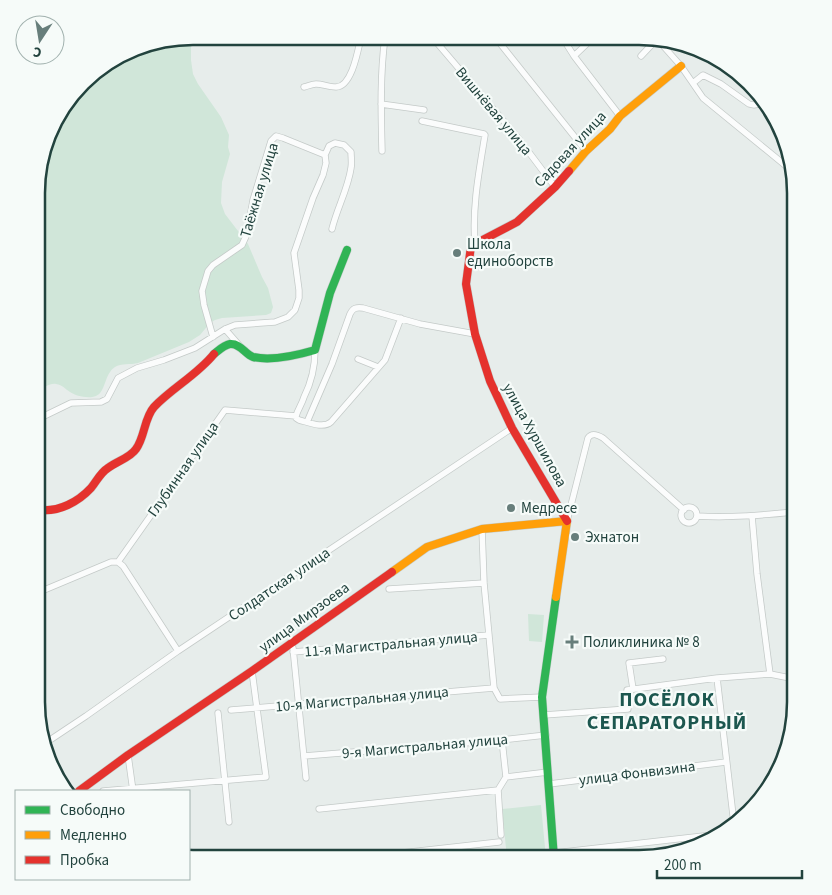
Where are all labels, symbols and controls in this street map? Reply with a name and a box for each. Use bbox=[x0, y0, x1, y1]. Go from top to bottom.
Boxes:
north arrow bbox=[15, 15, 65, 65]
text: С bbox=[31, 41, 44, 62]
street label: Вишнёвая улица bbox=[450, 63, 537, 160]
street label: Садовая улица bbox=[529, 107, 611, 192]
street label: Таёжная улица bbox=[235, 140, 284, 240]
place label: Школа единоборств bbox=[467, 234, 554, 272]
marker: Школа единоборств bbox=[451, 247, 463, 259]
street label: улица Хуршилова bbox=[497, 379, 572, 491]
street label: Глубинная улица bbox=[143, 417, 224, 521]
place label: Медресе bbox=[521, 498, 577, 519]
marker: Медресе bbox=[505, 502, 517, 514]
place label: Эхнатон bbox=[585, 527, 639, 548]
marker: Эхнатон bbox=[569, 531, 581, 543]
street label: Солдатская улица bbox=[224, 543, 334, 626]
street label: улица Мирзоева bbox=[255, 577, 354, 657]
street label: 11-я Магистральная улица bbox=[304, 626, 479, 663]
place label: Поликлиника № 8 bbox=[583, 632, 700, 653]
marker: Поликлиника № 8 bbox=[565, 635, 579, 649]
street label: 10-я Магистральная улица bbox=[275, 681, 450, 718]
district label: ПОСЁЛОК СЕПАРАТОРНЫЙ bbox=[587, 686, 747, 737]
street label: 9-я Магистральная улица bbox=[341, 729, 509, 764]
street label: улица Фонвизина bbox=[578, 756, 697, 791]
legend bbox=[15, 790, 190, 880]
text: Свободно bbox=[60, 800, 125, 821]
text: Медленно bbox=[60, 825, 127, 846]
scale bar bbox=[657, 848, 802, 880]
text: Пробка bbox=[60, 850, 109, 871]
text: 200 m bbox=[664, 855, 702, 876]

